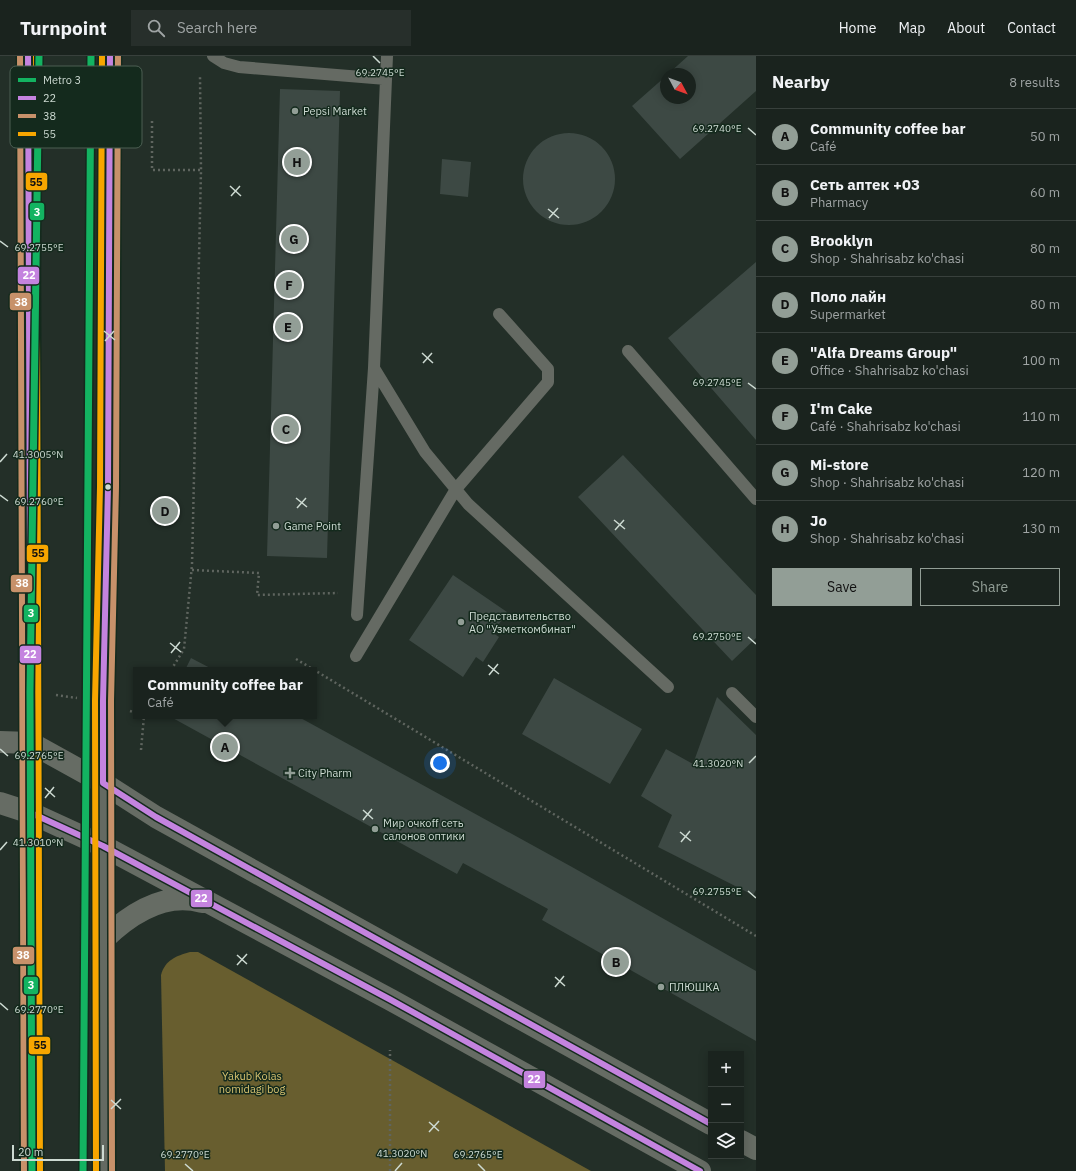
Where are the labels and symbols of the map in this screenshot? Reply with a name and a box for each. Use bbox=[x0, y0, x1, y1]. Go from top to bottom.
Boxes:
legend bbox=[10, 66, 142, 148]
text: 69.2745°E bbox=[355, 66, 405, 79]
north arrow bbox=[660, 68, 696, 104]
text: Metro 3 bbox=[43, 73, 81, 87]
text: 22 bbox=[43, 91, 56, 105]
place label: Pepsi Market bbox=[303, 104, 367, 118]
marker: Pepsi Market bbox=[290, 106, 300, 116]
text: 38 bbox=[43, 109, 56, 123]
text: 69.2740°E bbox=[692, 122, 742, 135]
text: 55 bbox=[43, 127, 56, 141]
pin: H bbox=[284, 147, 310, 177]
line badge: 55 bbox=[25, 172, 48, 191]
text: 55 bbox=[29, 175, 43, 189]
line badge: 3 bbox=[29, 202, 45, 221]
text: 3 bbox=[34, 205, 40, 219]
pin: G bbox=[281, 224, 307, 254]
text: 69.2755°E bbox=[14, 241, 64, 254]
line badge: 22 bbox=[17, 266, 40, 285]
text: 22 bbox=[22, 268, 36, 282]
pin: F bbox=[276, 270, 302, 300]
line badge: 38 bbox=[9, 292, 32, 311]
text: 38 bbox=[14, 295, 28, 309]
pin: E bbox=[275, 312, 301, 342]
text: 69.2745°E bbox=[692, 376, 742, 389]
pin: C bbox=[273, 414, 299, 444]
text: 41.3005°N bbox=[13, 448, 63, 461]
unlabelled marker bbox=[103, 482, 113, 492]
text: 69.2760°E bbox=[14, 495, 64, 508]
pin: D bbox=[152, 496, 178, 526]
place label: Game Point bbox=[284, 519, 341, 533]
marker: Game Point bbox=[271, 521, 281, 531]
line badge: 55 bbox=[26, 544, 49, 563]
text: 55 bbox=[31, 546, 45, 560]
line badge: 38 bbox=[10, 574, 33, 593]
text: 38 bbox=[15, 576, 29, 590]
line badge: 3 bbox=[23, 604, 39, 623]
text: 3 bbox=[28, 606, 34, 620]
place label: Представительство АО "Узметкомбинат" bbox=[469, 609, 576, 636]
marker: Представительство АО "Узметкомбинат" bbox=[456, 617, 466, 627]
text: 69.2750°E bbox=[692, 630, 742, 643]
line badge: 22 bbox=[19, 645, 42, 664]
text: 22 bbox=[23, 647, 37, 661]
pin: A bbox=[212, 732, 238, 762]
text: 69.2765°E bbox=[14, 749, 64, 762]
your location bbox=[430, 753, 450, 773]
text: 41.3020°N bbox=[693, 757, 743, 770]
place label: City Pharm bbox=[298, 766, 352, 780]
marker: City Pharm bbox=[285, 768, 295, 778]
place label: Мир очкоff сеть салонов оптики bbox=[383, 816, 465, 843]
marker: Мир очкоff сеть салонов оптики bbox=[370, 824, 380, 834]
text: 41.3010°N bbox=[13, 836, 63, 849]
text: 69.2755°E bbox=[692, 885, 742, 898]
line badge: 22 bbox=[190, 889, 213, 908]
text: 22 bbox=[194, 891, 208, 905]
line badge: 38 bbox=[12, 946, 35, 965]
pin: B bbox=[603, 947, 629, 977]
text: 38 bbox=[16, 948, 30, 962]
line badge: 3 bbox=[23, 976, 39, 995]
text: 3 bbox=[28, 978, 34, 992]
place label: ПЛЮШКА bbox=[669, 980, 720, 994]
marker: ПЛЮШКА bbox=[656, 982, 666, 992]
text: 69.2770°E bbox=[14, 1003, 64, 1016]
line badge: 55 bbox=[28, 1036, 51, 1055]
text: 55 bbox=[33, 1038, 47, 1052]
park label: Yakub Kolas nomidagi bog bbox=[219, 1069, 285, 1096]
line badge: 22 bbox=[523, 1070, 546, 1089]
text: 22 bbox=[527, 1072, 541, 1086]
scale bar bbox=[12, 1143, 104, 1162]
text: 41.3020°N bbox=[377, 1147, 427, 1160]
text: 69.2770°E bbox=[160, 1148, 210, 1161]
text: 69.2765°E bbox=[453, 1148, 503, 1161]

